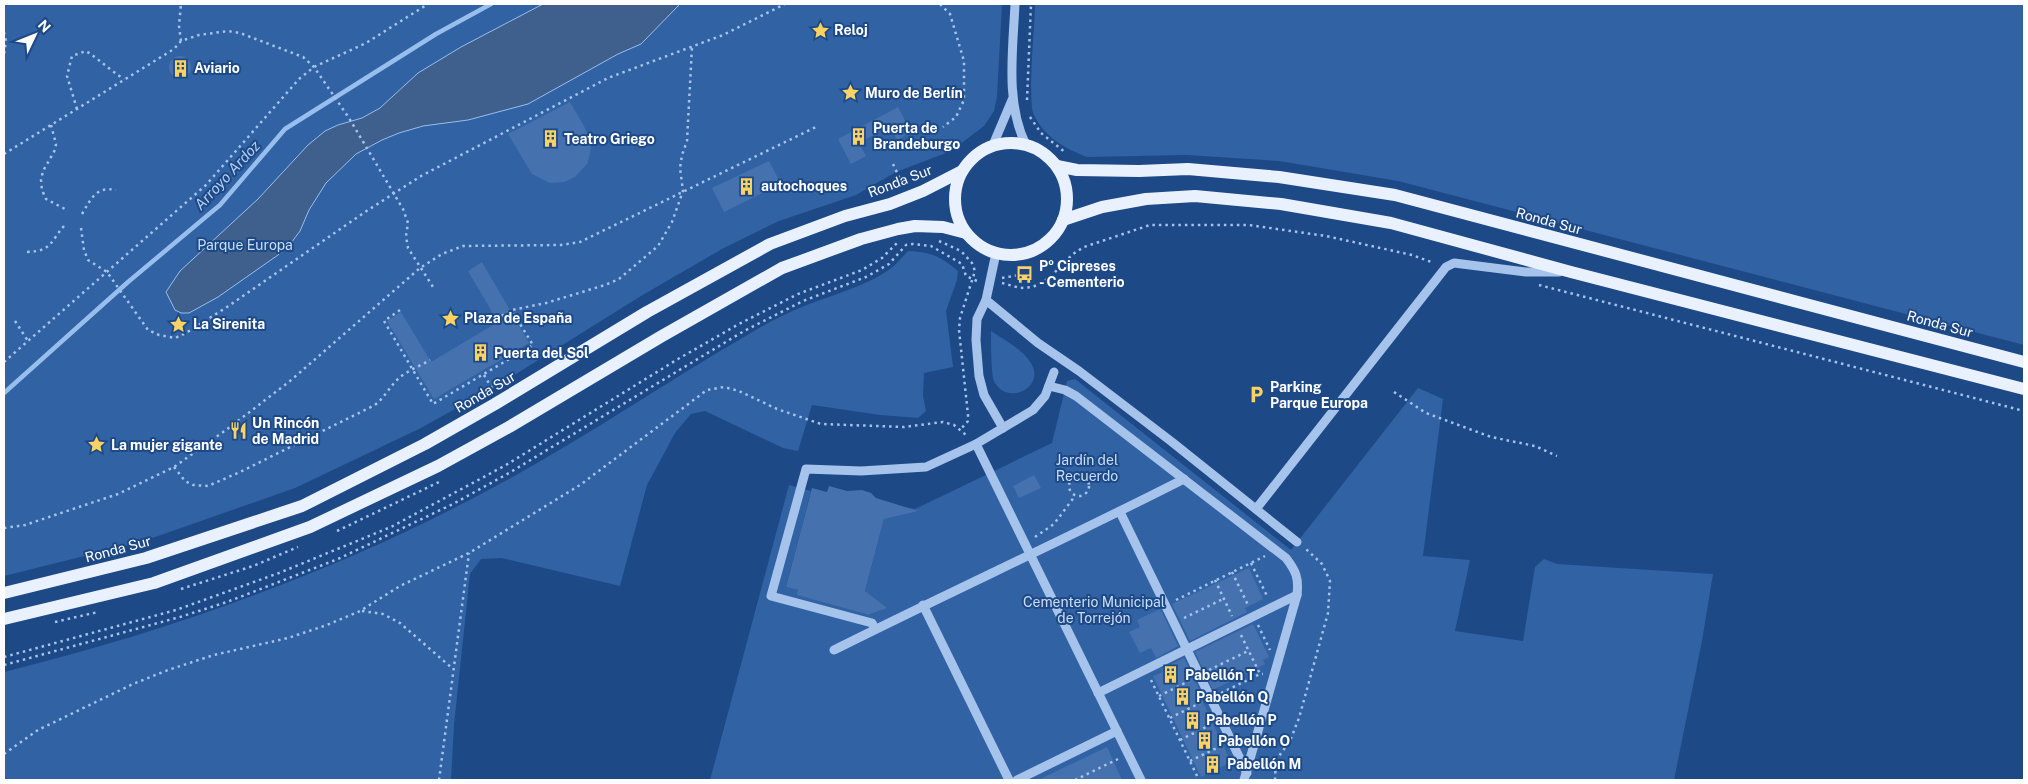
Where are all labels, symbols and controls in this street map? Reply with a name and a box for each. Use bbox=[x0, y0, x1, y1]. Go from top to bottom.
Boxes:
north arrow bbox=[10, 10, 60, 60]
text: N bbox=[35, 17, 54, 36]
place icon: Reloj bbox=[810, 20, 830, 40]
place label: Reloj bbox=[834, 22, 868, 38]
building icon: Aviario bbox=[170, 58, 190, 78]
place label: Aviario bbox=[194, 60, 240, 76]
place icon: Muro de Berlín bbox=[841, 83, 861, 103]
place label: Muro de Berlín bbox=[865, 85, 963, 101]
place label: Puerta de Brandeburgo bbox=[873, 120, 960, 152]
building icon: Puerta de Brandeburgo bbox=[849, 126, 869, 146]
building icon: Teatro Griego bbox=[540, 129, 560, 149]
place label: Teatro Griego bbox=[564, 131, 655, 147]
water label: Arroyo Ardoz bbox=[191, 137, 263, 213]
street label: Ronda Sur bbox=[865, 161, 935, 201]
building icon: autochoques bbox=[737, 176, 757, 196]
place label: autochoques bbox=[761, 178, 847, 194]
street label: Ronda Sur bbox=[1514, 204, 1584, 238]
park label: Parque Europa bbox=[197, 237, 293, 253]
place label: Pº Cipreses - Cementerio bbox=[1039, 258, 1125, 290]
bus stop icon: Pº Cipreses - Cementerio bbox=[1015, 264, 1035, 284]
street label: Ronda Sur bbox=[1905, 307, 1975, 341]
place icon: Plaza de España bbox=[440, 308, 460, 328]
place label: Plaza de España bbox=[464, 310, 572, 326]
place icon: La Sirenita bbox=[169, 314, 189, 334]
place label: La Sirenita bbox=[193, 316, 265, 332]
building icon: Puerta del Sol bbox=[470, 343, 490, 363]
place label: Puerta del Sol bbox=[494, 345, 589, 361]
street label: Ronda Sur bbox=[452, 368, 518, 416]
place label: Parking Parque Europa bbox=[1270, 379, 1368, 411]
parking icon: Parking Parque Europa bbox=[1246, 385, 1266, 405]
place label: Un Rincón de Madrid bbox=[252, 415, 319, 447]
restaurant icon: Un Rincón de Madrid bbox=[228, 421, 248, 441]
place icon: La mujer gigante bbox=[87, 435, 107, 455]
place label: La mujer gigante bbox=[111, 437, 223, 453]
park label: Jardín del Recuerdo bbox=[1056, 452, 1118, 484]
street label: Ronda Sur bbox=[83, 532, 153, 566]
park label: Cementerio Municipal de Torrejón bbox=[1023, 594, 1165, 626]
building icon: Pabellón T bbox=[1161, 665, 1181, 685]
place label: Pabellón T bbox=[1185, 667, 1256, 683]
building icon: Pabellón Q bbox=[1172, 687, 1192, 707]
place label: Pabellón Q bbox=[1196, 689, 1268, 705]
building icon: Pabellón P bbox=[1182, 710, 1202, 730]
place label: Pabellón P bbox=[1206, 712, 1277, 728]
building icon: Pabellón O bbox=[1194, 731, 1214, 751]
place label: Pabellón O bbox=[1218, 733, 1290, 749]
building icon: Pabellón M bbox=[1203, 754, 1223, 774]
place label: Pabellón M bbox=[1227, 756, 1301, 772]

